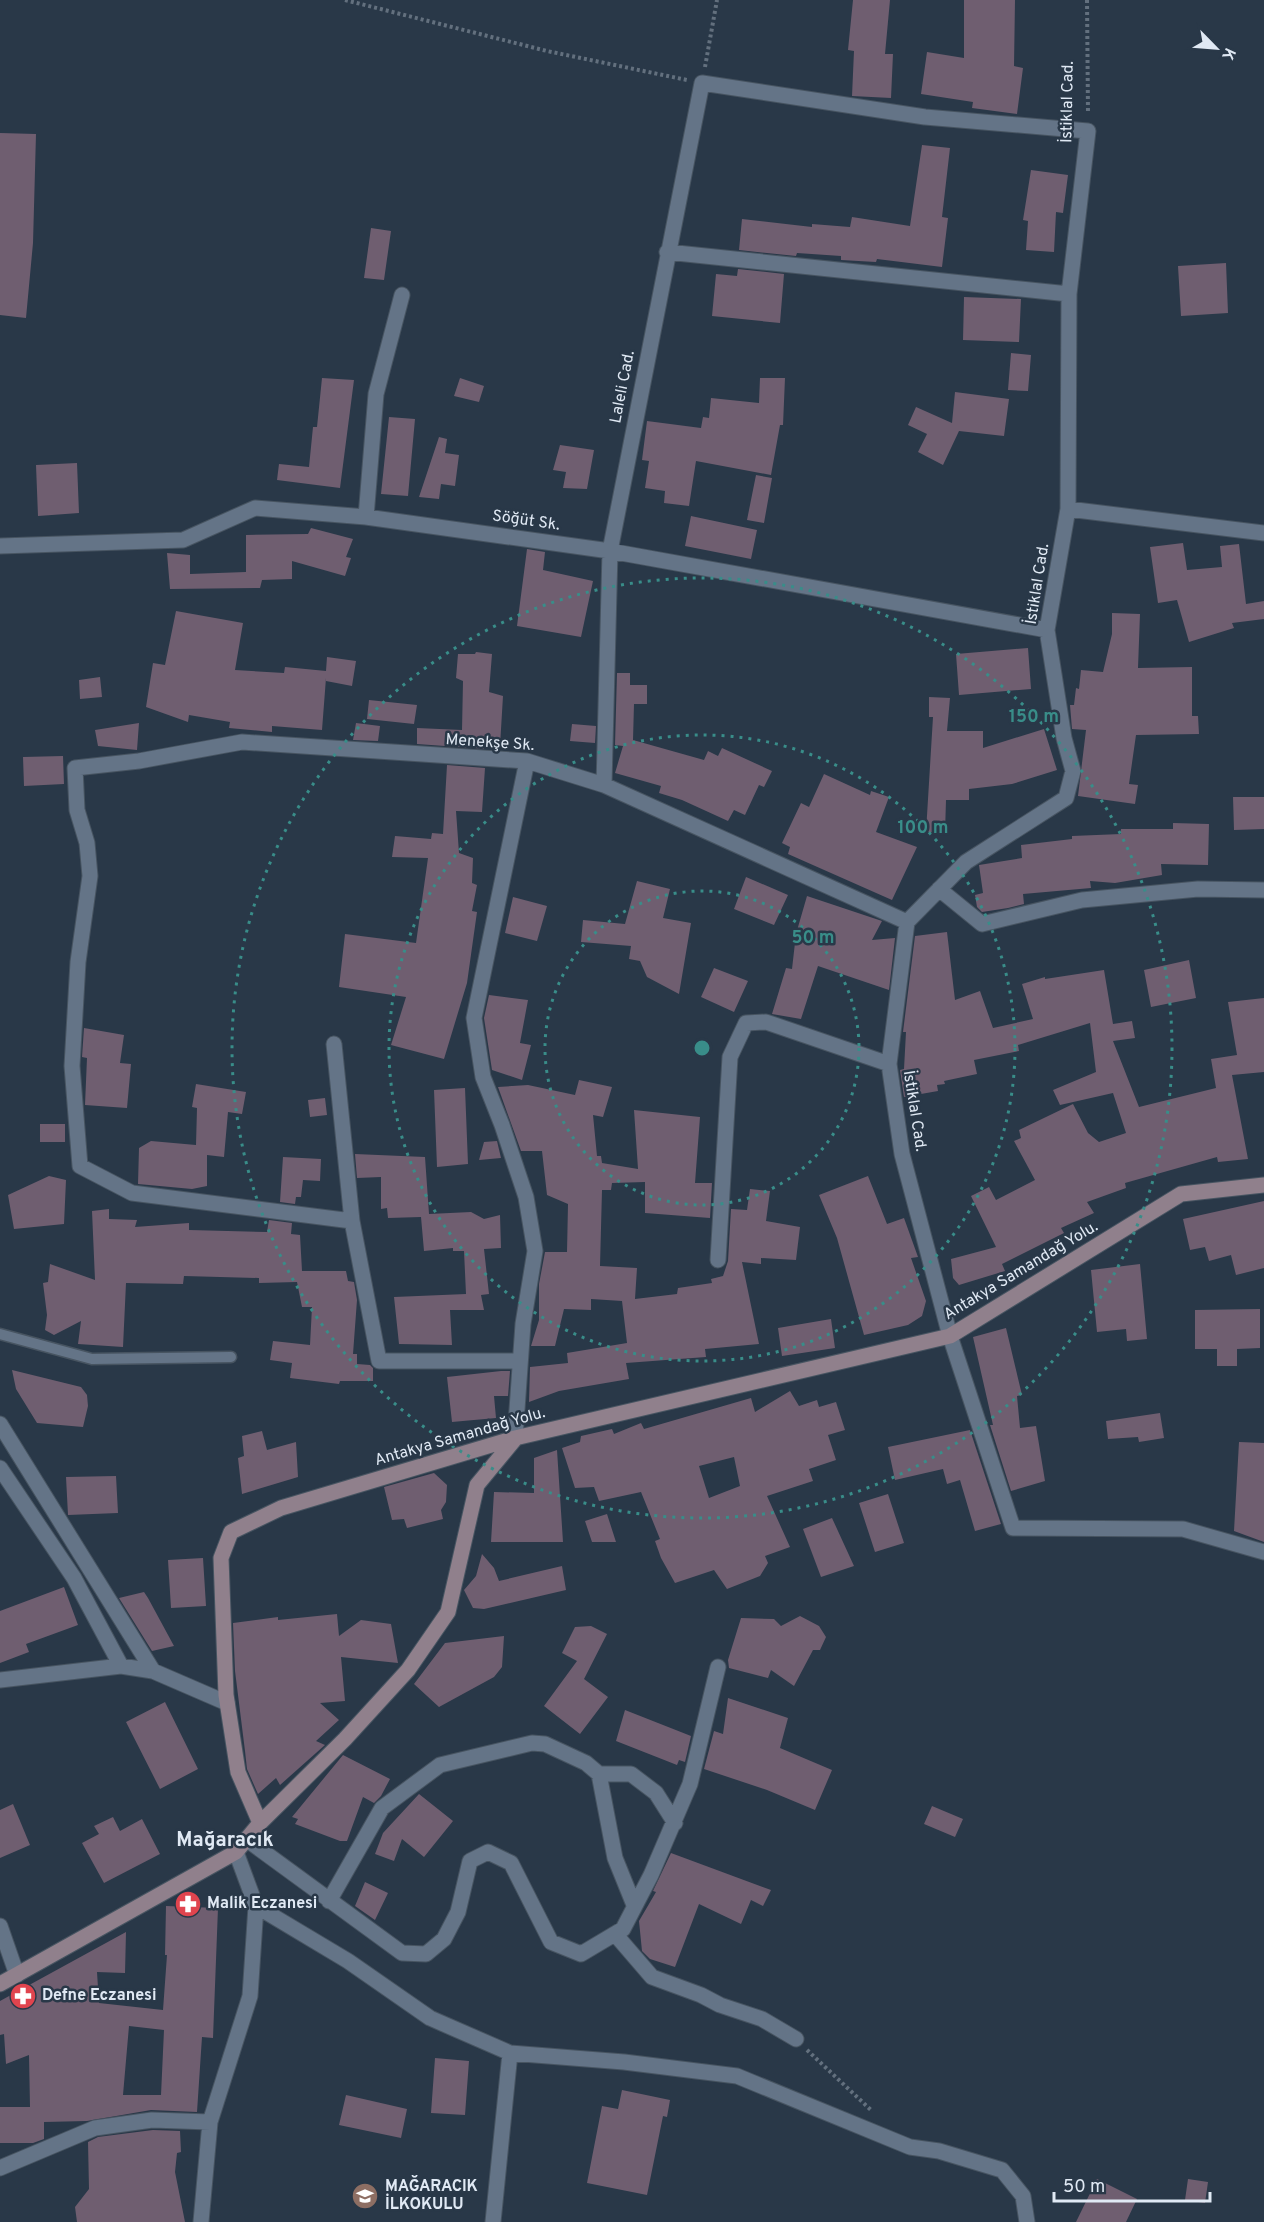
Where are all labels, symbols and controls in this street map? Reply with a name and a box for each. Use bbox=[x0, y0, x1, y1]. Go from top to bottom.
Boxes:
north arrow bbox=[1186, 18, 1246, 78]
text: K bbox=[1216, 44, 1239, 63]
street label: İstiklal Cad. bbox=[1056, 61, 1079, 143]
street label: Laleli Cad. bbox=[606, 349, 640, 425]
street label: Söğüt Sk. bbox=[491, 506, 561, 536]
street label: İstiklal Cad. bbox=[1021, 542, 1054, 626]
text: 150 m bbox=[1009, 706, 1059, 729]
street label: Menekşe Sk. bbox=[445, 730, 535, 756]
text: 100 m bbox=[897, 817, 949, 840]
text: 50 m bbox=[791, 927, 835, 950]
centre of rings bbox=[692, 1038, 712, 1058]
street label: İstiklal Cad. bbox=[898, 1069, 931, 1153]
street label: Antakya Samandağ Yolu. bbox=[940, 1217, 1102, 1325]
street label: Antakya Samandağ Yolu. bbox=[372, 1403, 548, 1471]
district label: Mağaracık bbox=[176, 1828, 274, 1854]
pharmacy icon: Malik Eczanesi bbox=[173, 1889, 203, 1919]
place label: Malik Eczanesi bbox=[207, 1894, 317, 1914]
pharmacy icon: Defne Eczanesi bbox=[8, 1981, 38, 2011]
place label: Defne Eczanesi bbox=[42, 1986, 156, 2006]
scale bar bbox=[1054, 2165, 1210, 2203]
place label: MAĞARACIK İLKOKULU bbox=[385, 2175, 478, 2215]
text: 50 m bbox=[1063, 2176, 1105, 2199]
school or university icon: MAĞARACIK İLKOKULU bbox=[350, 2181, 380, 2211]

